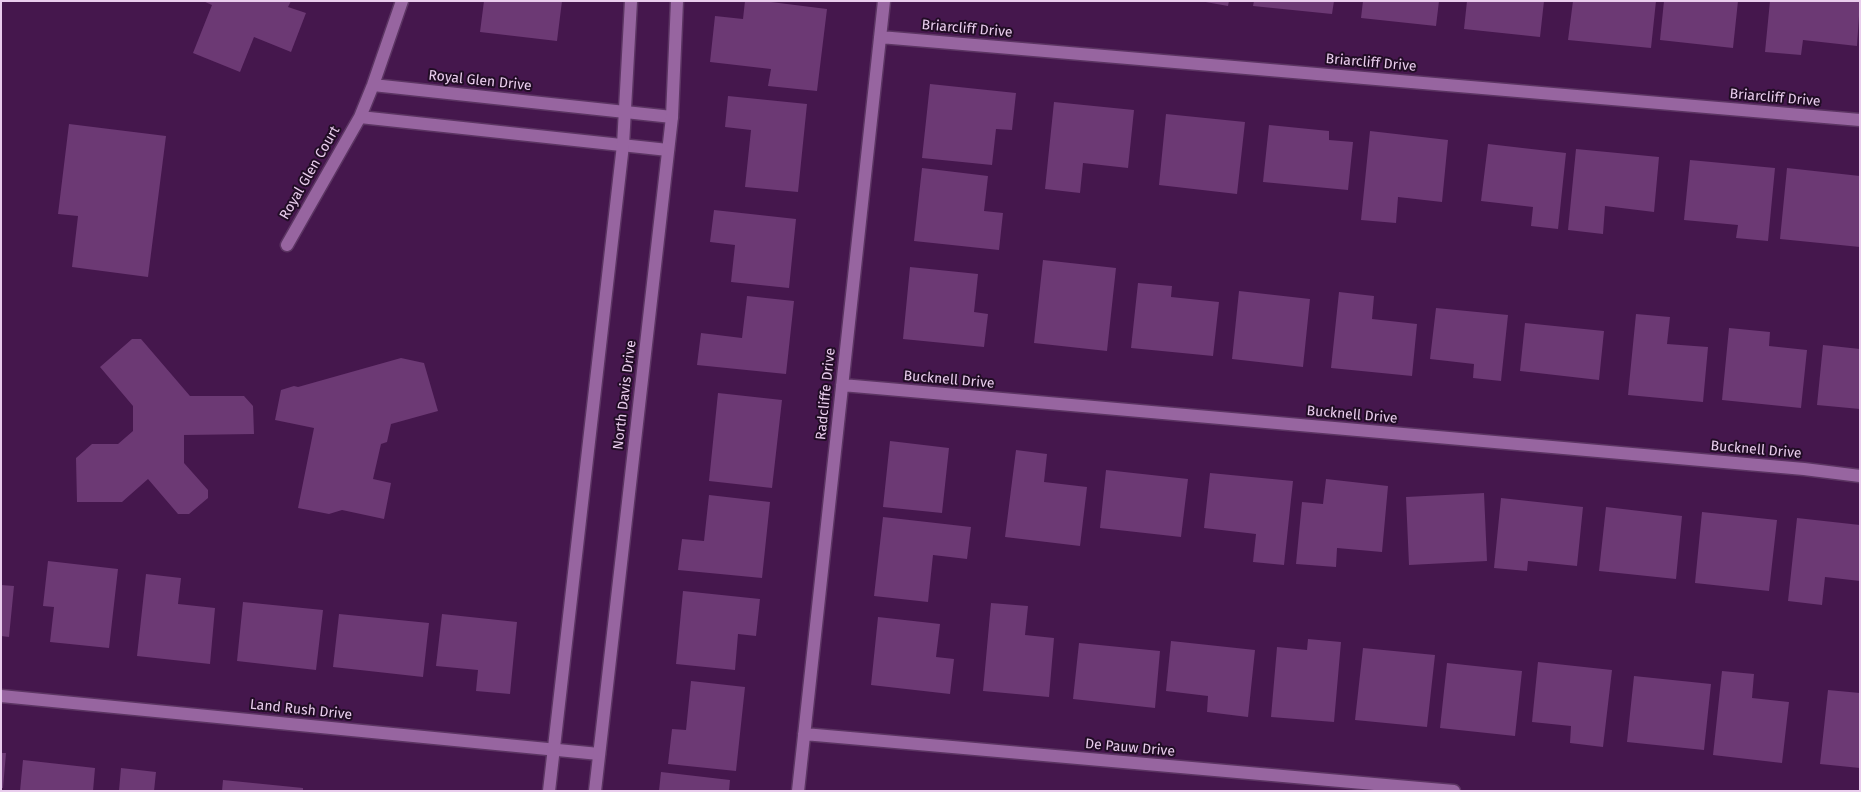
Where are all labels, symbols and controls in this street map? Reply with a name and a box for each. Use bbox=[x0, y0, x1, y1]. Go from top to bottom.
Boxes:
street label: Briarcliff Drive bbox=[921, 17, 1013, 41]
street label: Briarcliff Drive bbox=[1325, 51, 1417, 75]
street label: Royal Glen Drive bbox=[428, 67, 532, 95]
street label: Briarcliff Drive bbox=[1729, 86, 1821, 110]
street label: Royal Glen Court bbox=[276, 123, 344, 223]
street label: North Davis Drive bbox=[610, 339, 640, 451]
street label: Radcliffe Drive bbox=[813, 347, 839, 441]
street label: Bucknell Drive bbox=[903, 368, 995, 392]
street label: Bucknell Drive bbox=[1306, 403, 1398, 427]
street label: Bucknell Drive bbox=[1710, 438, 1802, 462]
street label: Land Rush Drive bbox=[249, 696, 353, 724]
street label: De Pauw Drive bbox=[1084, 736, 1176, 760]

